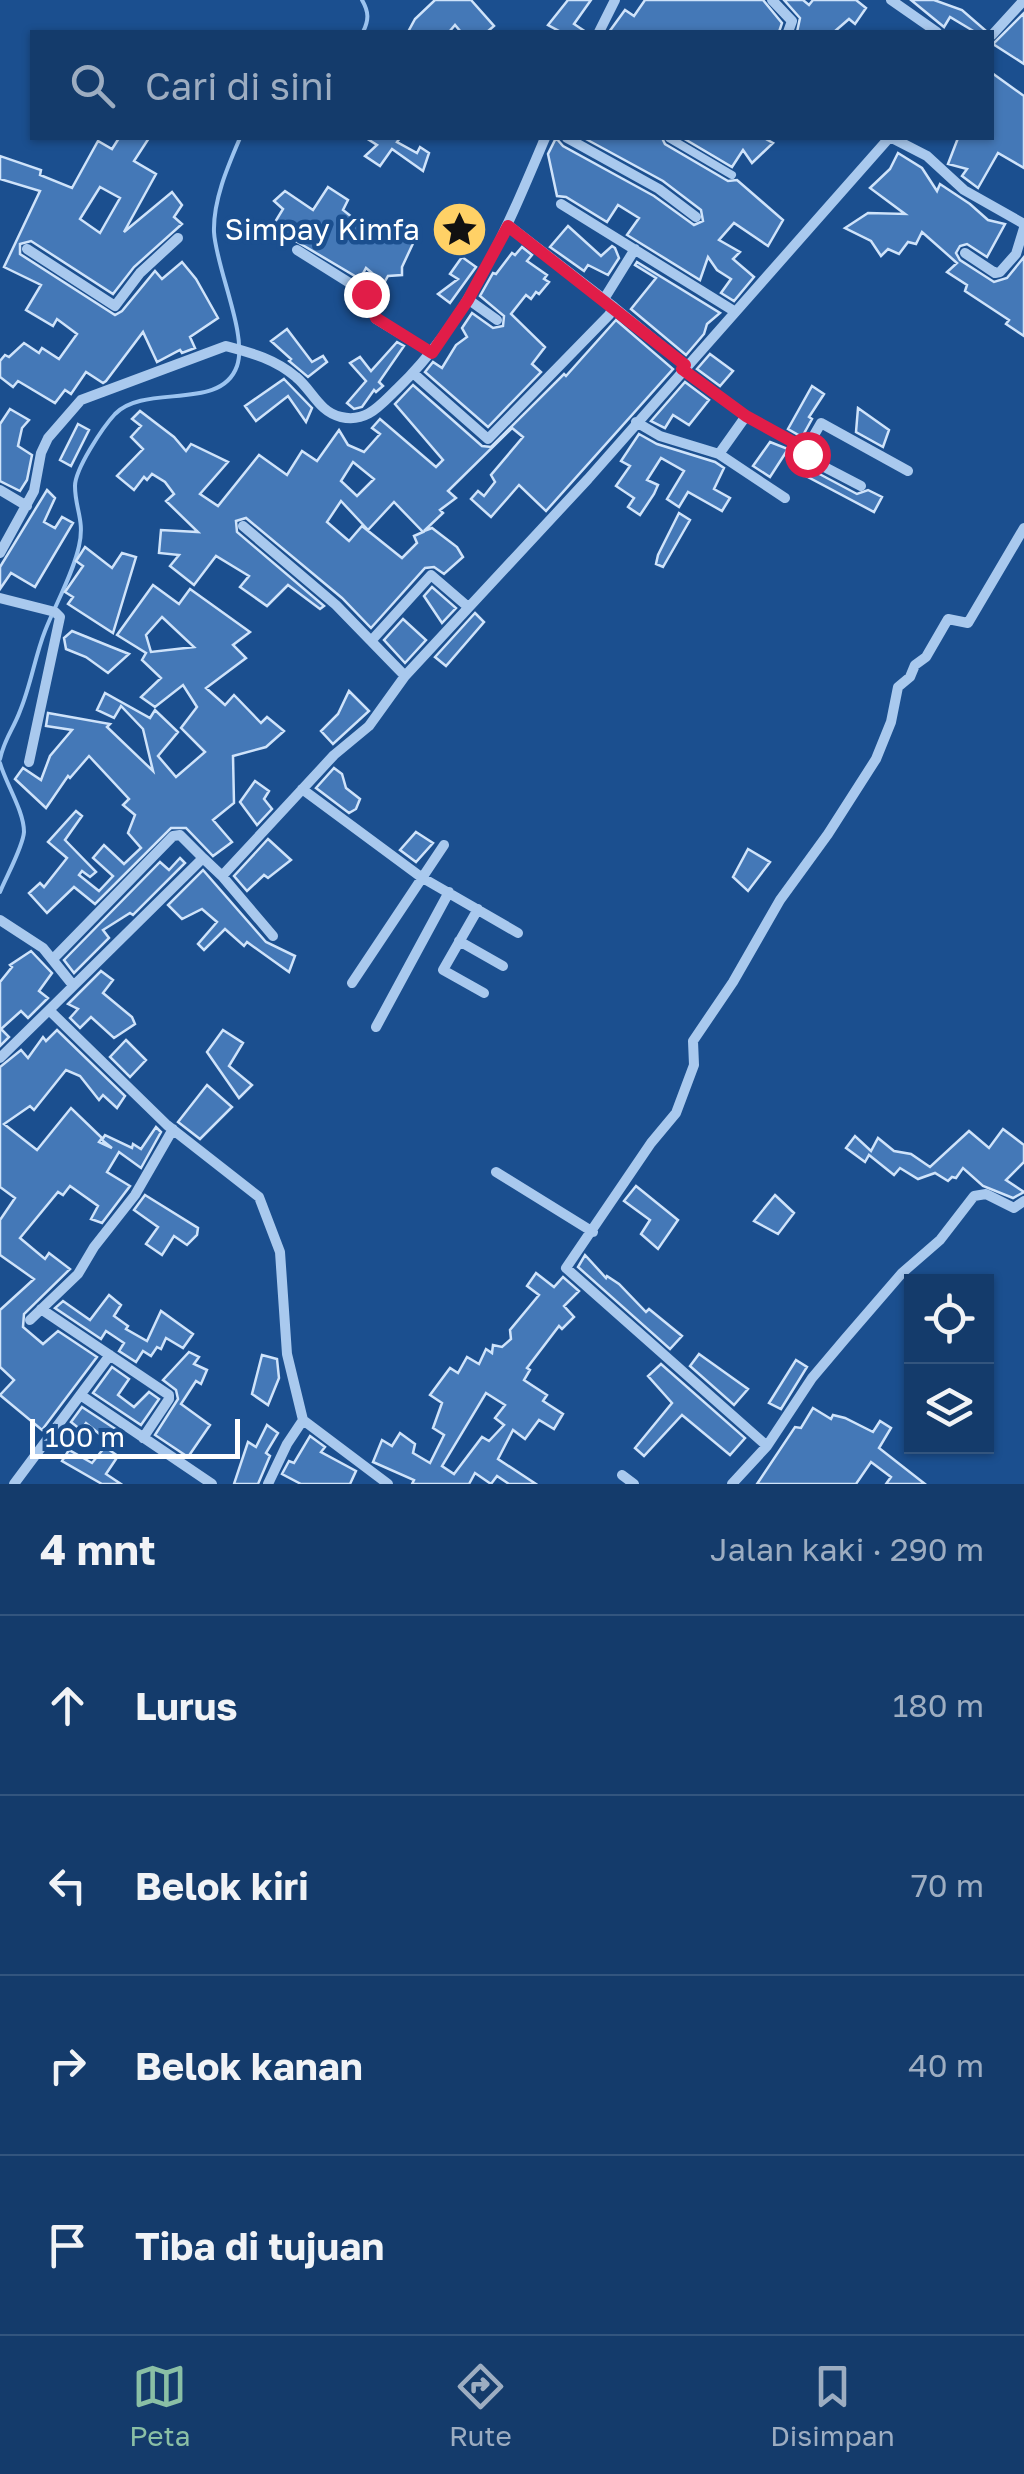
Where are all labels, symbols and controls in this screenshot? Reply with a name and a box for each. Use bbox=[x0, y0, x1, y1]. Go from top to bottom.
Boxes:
search box bbox=[30, 30, 994, 140]
icon: search bbox=[65, 58, 120, 113]
text: Cari di sini bbox=[145, 63, 334, 108]
place icon: Simpay Kimfa bbox=[429, 199, 489, 259]
place label: Simpay Kimfa bbox=[225, 211, 420, 247]
route end bbox=[344, 272, 390, 318]
route start bbox=[785, 432, 831, 478]
map controls bbox=[904, 1274, 994, 1454]
button: locate bbox=[904, 1274, 994, 1364]
button: layers bbox=[904, 1364, 994, 1454]
scale bar bbox=[30, 1414, 240, 1458]
text: 100 m bbox=[45, 1420, 125, 1453]
text: 4 mnt bbox=[40, 1524, 156, 1574]
text: Jalan kaki · 290 m bbox=[710, 1530, 984, 1568]
icon: ahead bbox=[40, 1678, 95, 1733]
text: Lurus bbox=[135, 1683, 238, 1728]
text: 180 m bbox=[893, 1686, 984, 1724]
icon: left bbox=[40, 1858, 95, 1913]
text: Belok kiri bbox=[135, 1863, 309, 1908]
text: 70 m bbox=[911, 1866, 984, 1904]
icon: right bbox=[40, 2038, 95, 2093]
text: Belok kanan bbox=[135, 2043, 363, 2088]
text: 40 m bbox=[908, 2046, 984, 2084]
icon: arrive bbox=[40, 2218, 95, 2273]
text: Tiba di tujuan bbox=[135, 2223, 384, 2268]
tab: Peta bbox=[129, 2359, 191, 2452]
tab: Rute bbox=[449, 2359, 512, 2452]
tab: Disimpan bbox=[770, 2359, 895, 2452]

